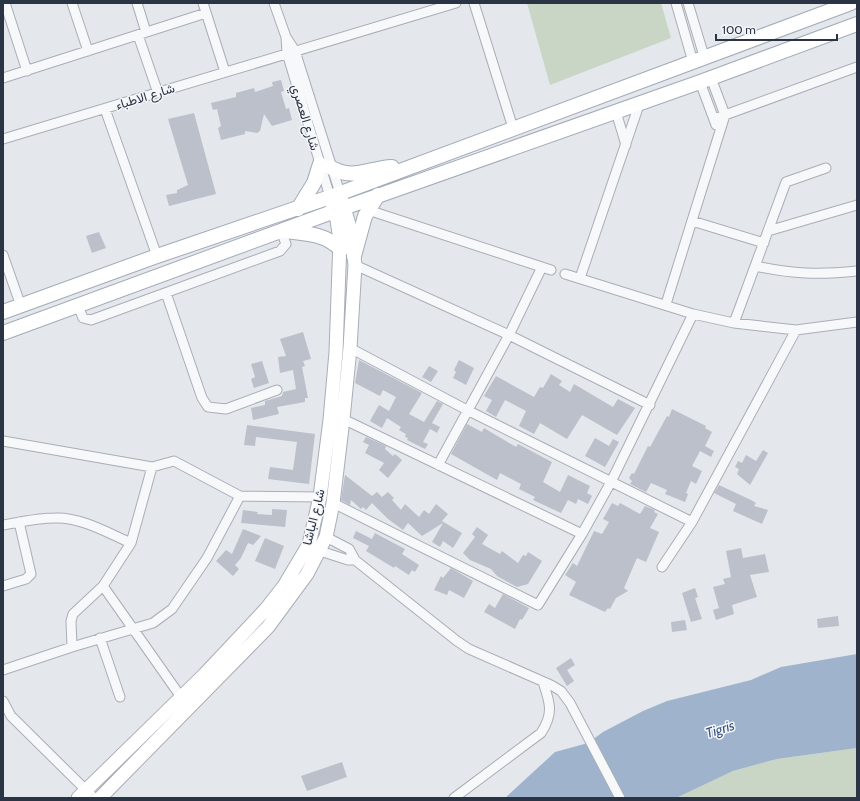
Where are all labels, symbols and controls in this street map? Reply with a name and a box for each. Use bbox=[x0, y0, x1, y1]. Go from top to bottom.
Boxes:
scale bar bbox=[716, 16, 837, 42]
text: 100 m bbox=[722, 22, 756, 37]
street label: شارع الاطباء bbox=[113, 79, 177, 114]
street label: شارع العصري bbox=[285, 82, 324, 153]
street label: شارع الباشا bbox=[298, 487, 330, 547]
water label: Tigris bbox=[703, 716, 737, 742]

